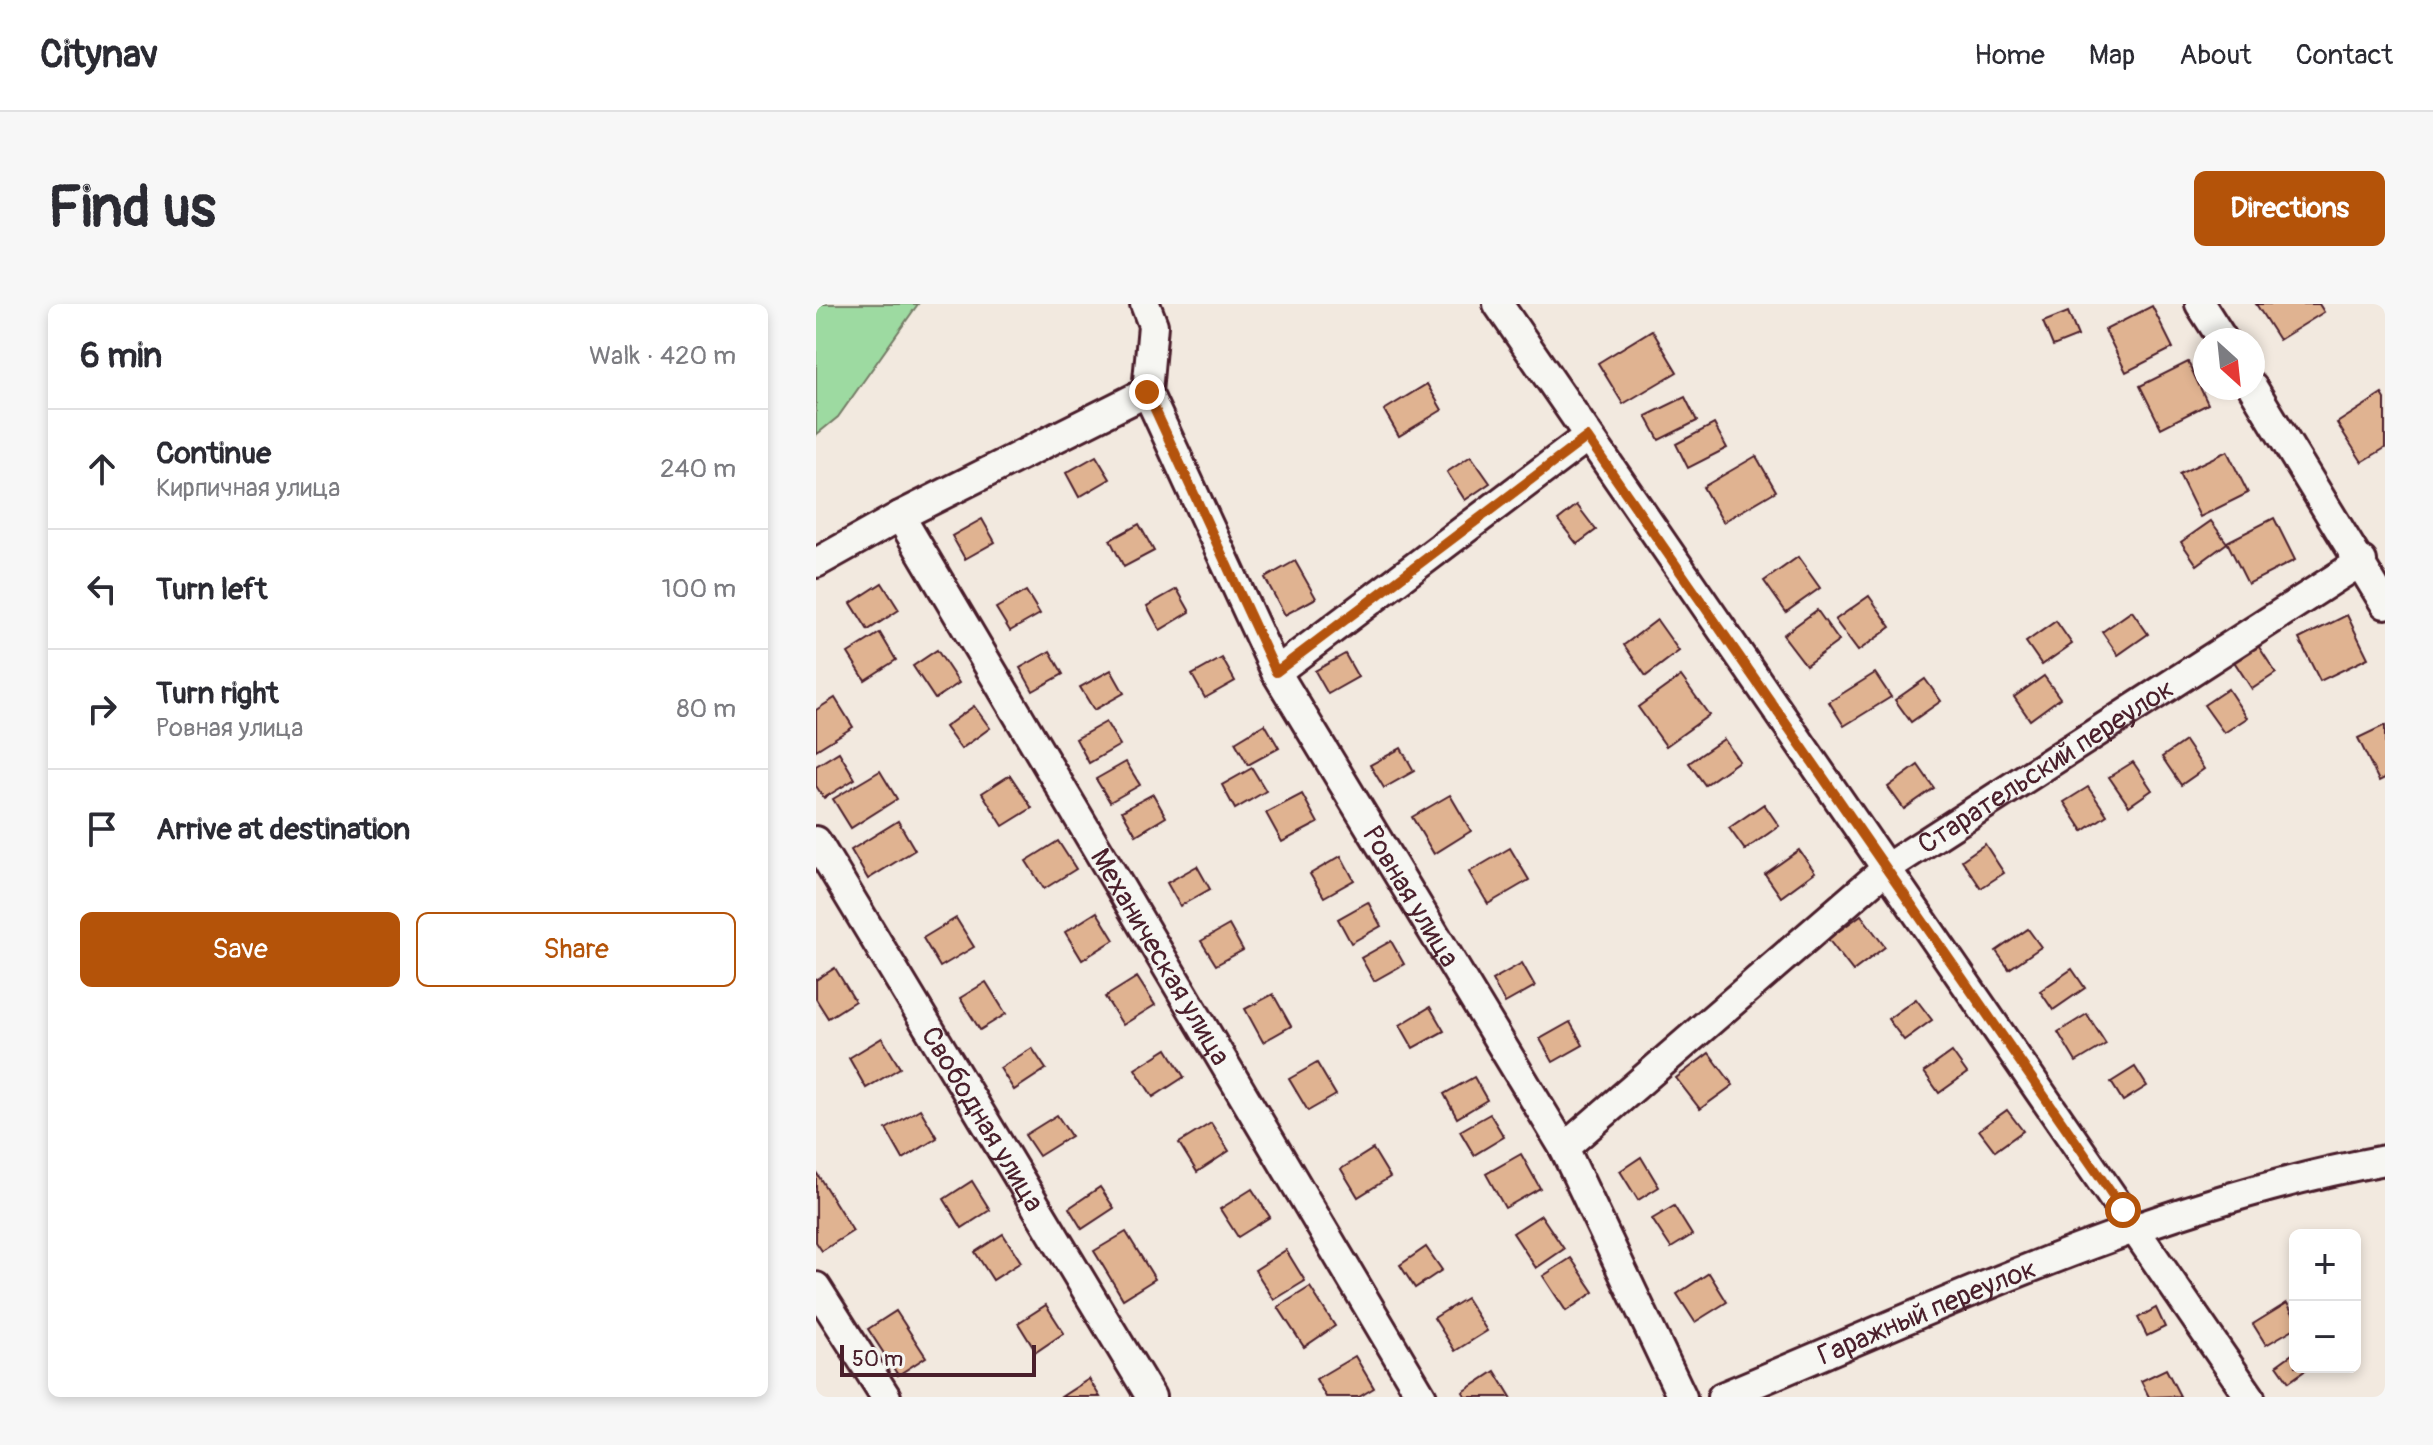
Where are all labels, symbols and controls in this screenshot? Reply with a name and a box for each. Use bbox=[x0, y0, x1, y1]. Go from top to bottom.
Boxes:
text: Citynav bbox=[40, 31, 158, 79]
text: Home bbox=[1974, 38, 2045, 73]
text: Map bbox=[2089, 38, 2135, 73]
text: About bbox=[2179, 38, 2252, 73]
text: Contact bbox=[2296, 38, 2393, 73]
button: Directions bbox=[2194, 171, 2385, 246]
text: Find us bbox=[48, 174, 216, 243]
north arrow bbox=[2193, 328, 2265, 400]
text: 6 min bbox=[80, 335, 162, 378]
text: Walk · 420 m bbox=[589, 340, 736, 372]
route end bbox=[1129, 374, 1165, 410]
text: Continue bbox=[156, 435, 271, 472]
icon: ahead bbox=[80, 447, 124, 491]
text: 240 m bbox=[660, 453, 736, 485]
text: Кирпичная улица bbox=[156, 472, 340, 504]
icon: left bbox=[80, 567, 124, 611]
text: Turn left bbox=[156, 571, 267, 608]
text: 100 m bbox=[662, 573, 736, 605]
street label: Старательский переулок bbox=[1911, 671, 2181, 862]
text: Turn right bbox=[156, 675, 279, 712]
icon: right bbox=[80, 687, 124, 731]
text: 80 m bbox=[676, 693, 736, 725]
text: Ровная улица bbox=[156, 712, 303, 744]
icon: arrive bbox=[80, 807, 124, 851]
text: Arrive at destination bbox=[156, 811, 410, 848]
street label: Ровная улица bbox=[1354, 820, 1466, 974]
street label: Механическая улица bbox=[1082, 842, 1237, 1072]
button: Save bbox=[80, 912, 400, 987]
button: Share bbox=[416, 912, 736, 987]
street label: Свободная улица bbox=[913, 1020, 1051, 1218]
route start bbox=[2105, 1192, 2141, 1228]
map controls bbox=[2289, 1229, 2361, 1373]
button: + bbox=[2289, 1229, 2361, 1301]
street label: Гаражный переулок bbox=[1813, 1251, 2041, 1374]
button: − bbox=[2289, 1301, 2361, 1373]
scale bar bbox=[840, 1341, 1036, 1377]
text: 50 m bbox=[852, 1345, 903, 1373]

